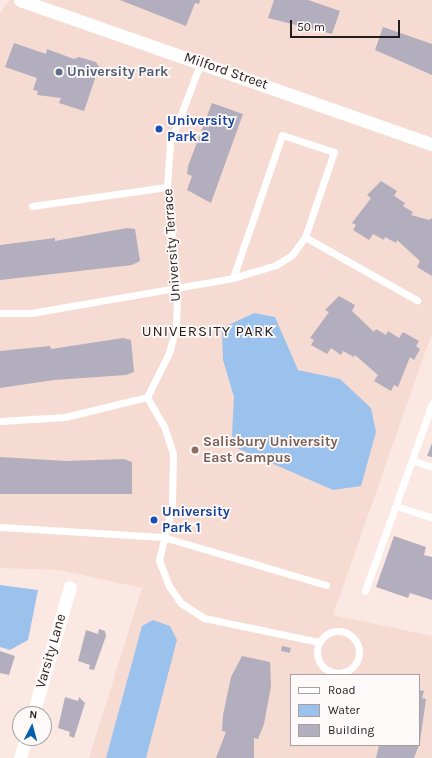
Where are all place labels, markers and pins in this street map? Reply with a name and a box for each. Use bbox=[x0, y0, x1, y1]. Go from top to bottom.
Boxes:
place label: University Park bbox=[67, 64, 168, 80]
marker: University Park bbox=[54, 67, 64, 77]
place label: University Park 2 bbox=[167, 113, 235, 146]
marker: University Park 2 bbox=[154, 124, 164, 134]
place label: Salisbury University East Campus bbox=[203, 434, 338, 466]
marker: Salisbury University East Campus bbox=[190, 445, 200, 455]
place label: University Park 1 bbox=[162, 504, 230, 536]
marker: University Park 1 bbox=[149, 515, 159, 525]

